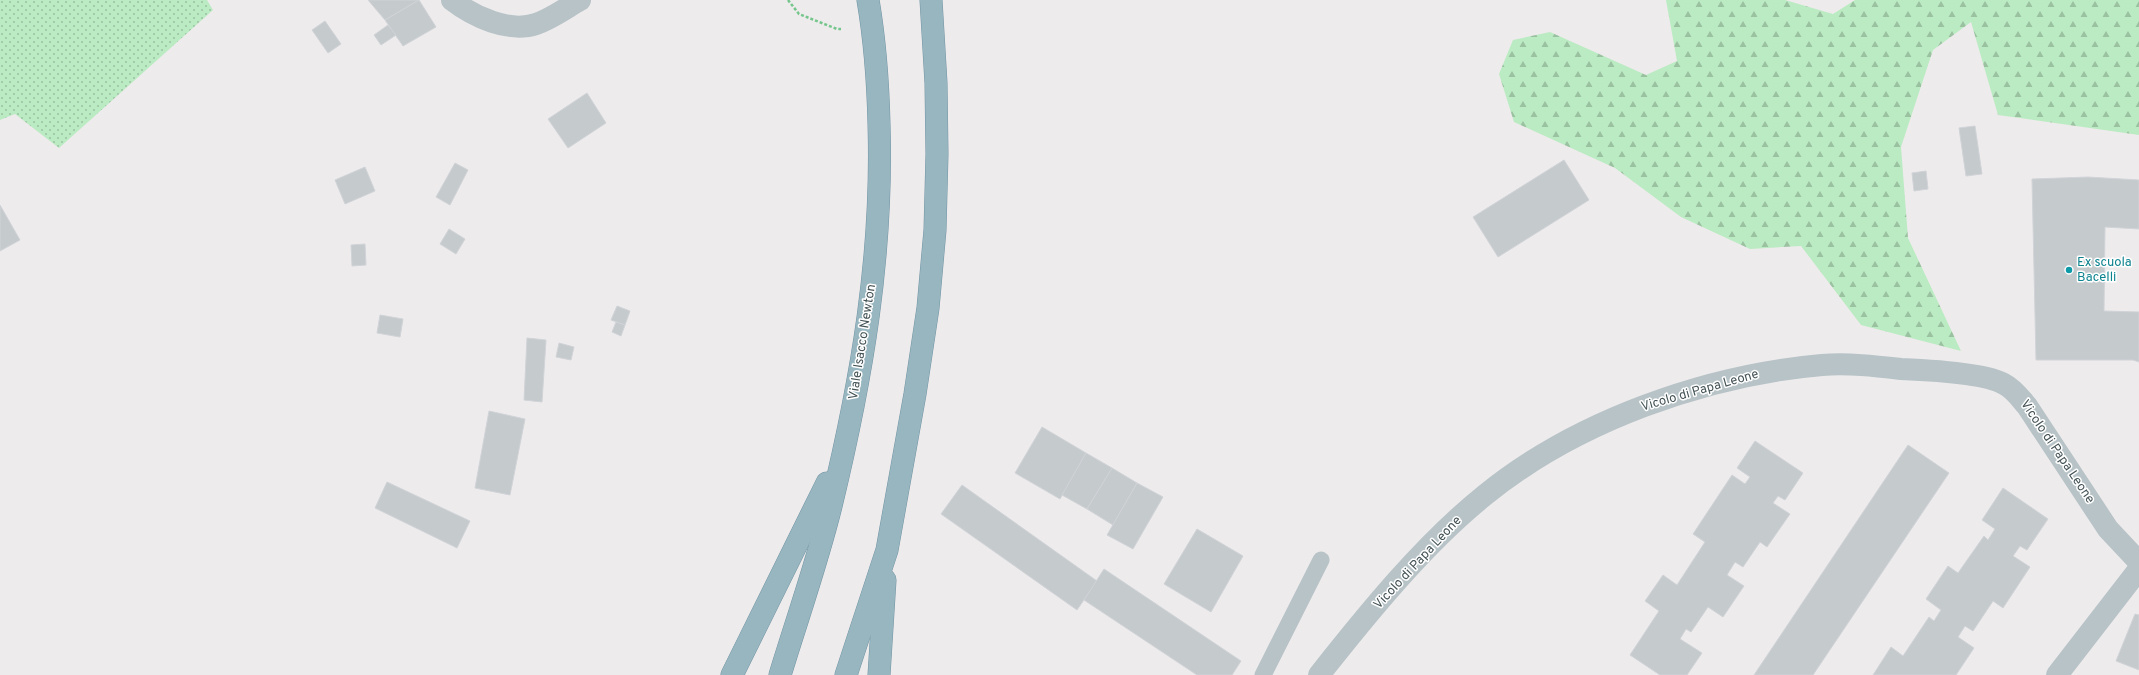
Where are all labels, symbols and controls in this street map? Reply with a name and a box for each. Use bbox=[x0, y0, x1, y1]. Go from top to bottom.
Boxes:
place label: Ex scuola Bacelli bbox=[2077, 255, 2132, 286]
marker: Ex scuola Bacelli bbox=[2064, 265, 2074, 275]
street label: Viale Isacco Newton bbox=[846, 283, 880, 401]
street label: Vicolo di Papa Leone bbox=[1639, 367, 1761, 415]
street label: Vicolo di Papa Leone bbox=[2016, 397, 2098, 507]
street label: Vicolo di Papa Leone bbox=[1371, 513, 1465, 613]

